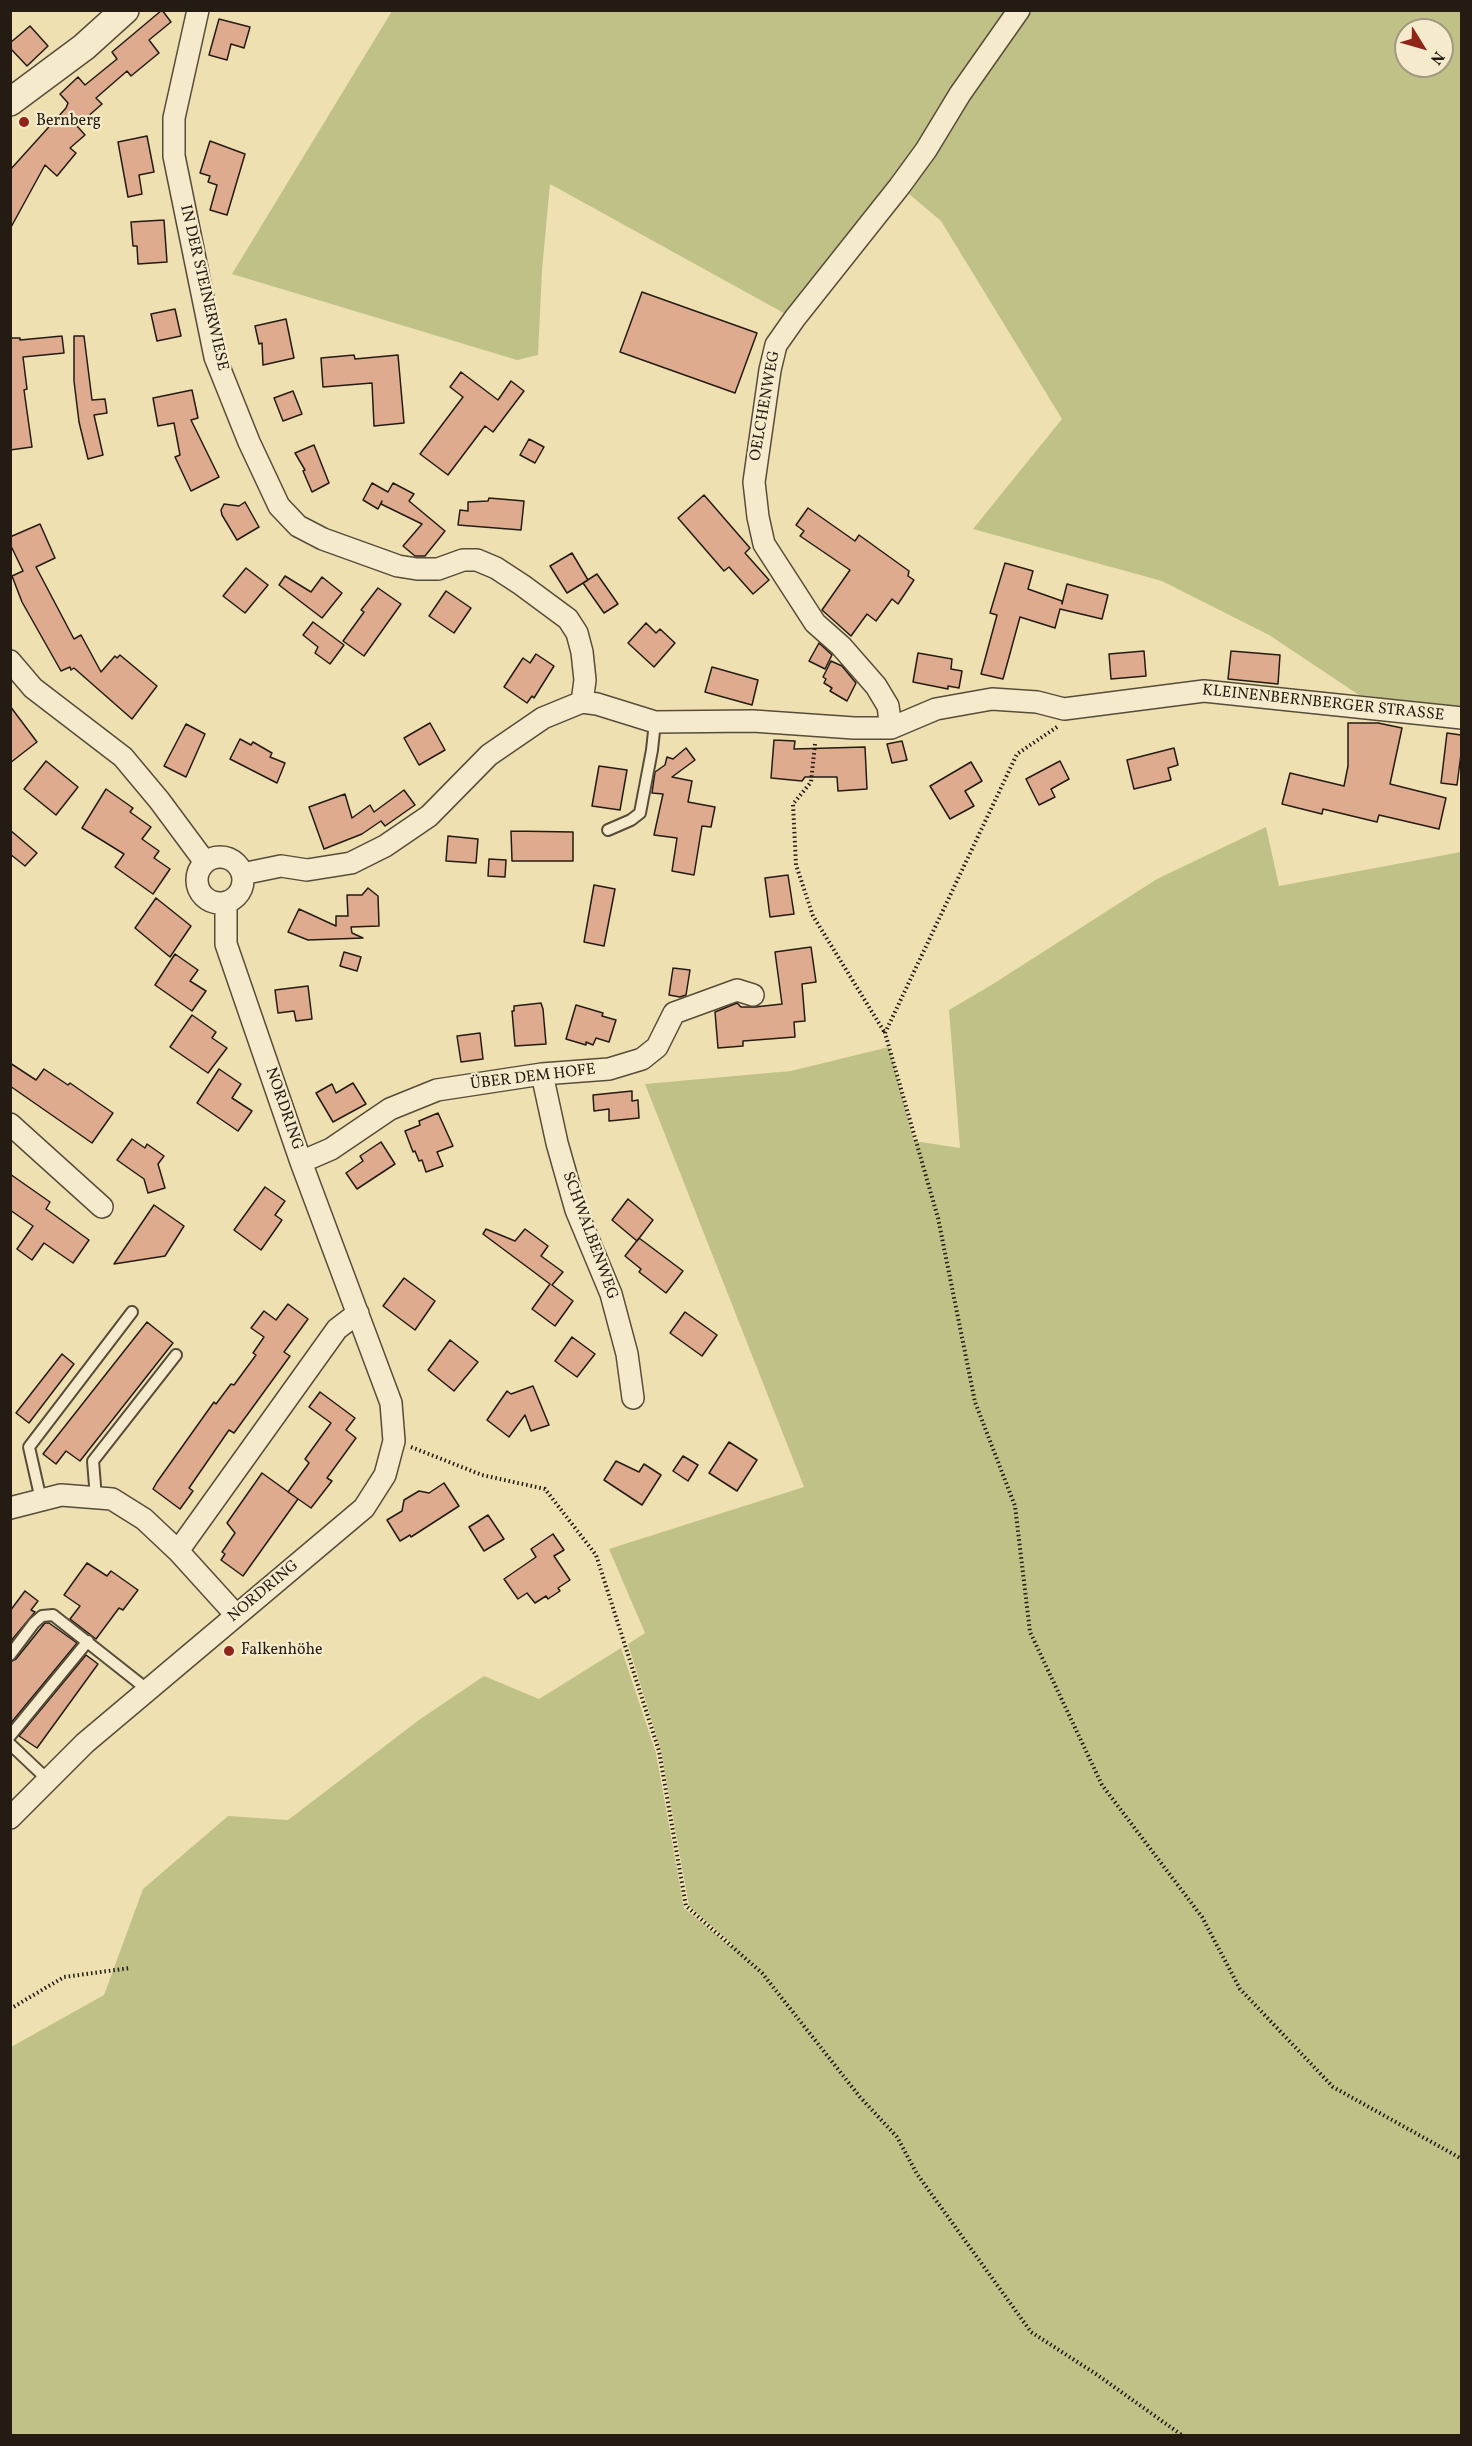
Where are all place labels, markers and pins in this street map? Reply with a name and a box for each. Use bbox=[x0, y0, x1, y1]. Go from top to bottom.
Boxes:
place label: Bernberg bbox=[36, 112, 101, 132]
marker: Bernberg bbox=[17, 115, 31, 129]
place label: Falkenhöhe bbox=[241, 1641, 323, 1661]
marker: Falkenhöhe bbox=[222, 1644, 236, 1658]

